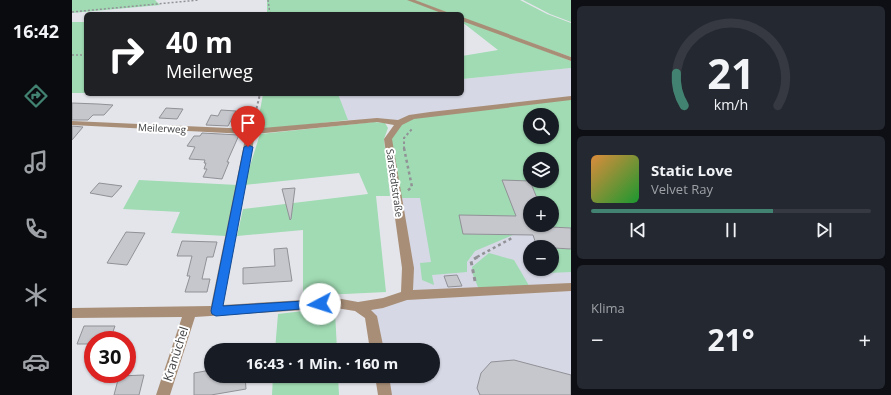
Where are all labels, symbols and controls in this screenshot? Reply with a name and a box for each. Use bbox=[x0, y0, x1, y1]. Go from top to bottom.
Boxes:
text: 16:42 bbox=[13, 19, 59, 43]
text: 40 m bbox=[166, 23, 233, 61]
icon: right bbox=[100, 28, 152, 80]
text: 21 bbox=[707, 45, 755, 101]
text: Meilerweg bbox=[166, 59, 253, 83]
icon: directions bbox=[22, 82, 50, 110]
text: km/h bbox=[714, 94, 748, 113]
pin bbox=[231, 106, 265, 147]
map controls bbox=[523, 108, 559, 276]
button: search bbox=[523, 108, 559, 144]
icon: arrive bbox=[237, 112, 259, 134]
street label: Meilerweg bbox=[138, 120, 187, 136]
icon: music bbox=[22, 148, 50, 176]
street label: Sarstedtstraße bbox=[383, 148, 407, 218]
button: layers bbox=[523, 152, 559, 188]
text: Static Love bbox=[651, 160, 733, 180]
text: Velvet Ray bbox=[651, 180, 713, 198]
button: + bbox=[523, 196, 559, 232]
icon: phone bbox=[22, 215, 50, 243]
icon: previous bbox=[627, 219, 649, 241]
icon: pause bbox=[720, 219, 742, 241]
icon: next bbox=[813, 219, 835, 241]
button: − bbox=[523, 240, 559, 276]
icon: climate bbox=[22, 281, 50, 309]
position arrow bbox=[299, 283, 341, 325]
text: Klima bbox=[591, 299, 625, 317]
text: 21° bbox=[707, 319, 755, 360]
street label: Kranüchel bbox=[159, 324, 192, 383]
text: − bbox=[591, 324, 604, 354]
text: + bbox=[858, 324, 871, 354]
speed limit sign: 30 bbox=[84, 331, 136, 383]
icon: car bbox=[22, 348, 50, 376]
text: 16:43 · 1 Min. · 160 m bbox=[246, 353, 398, 373]

